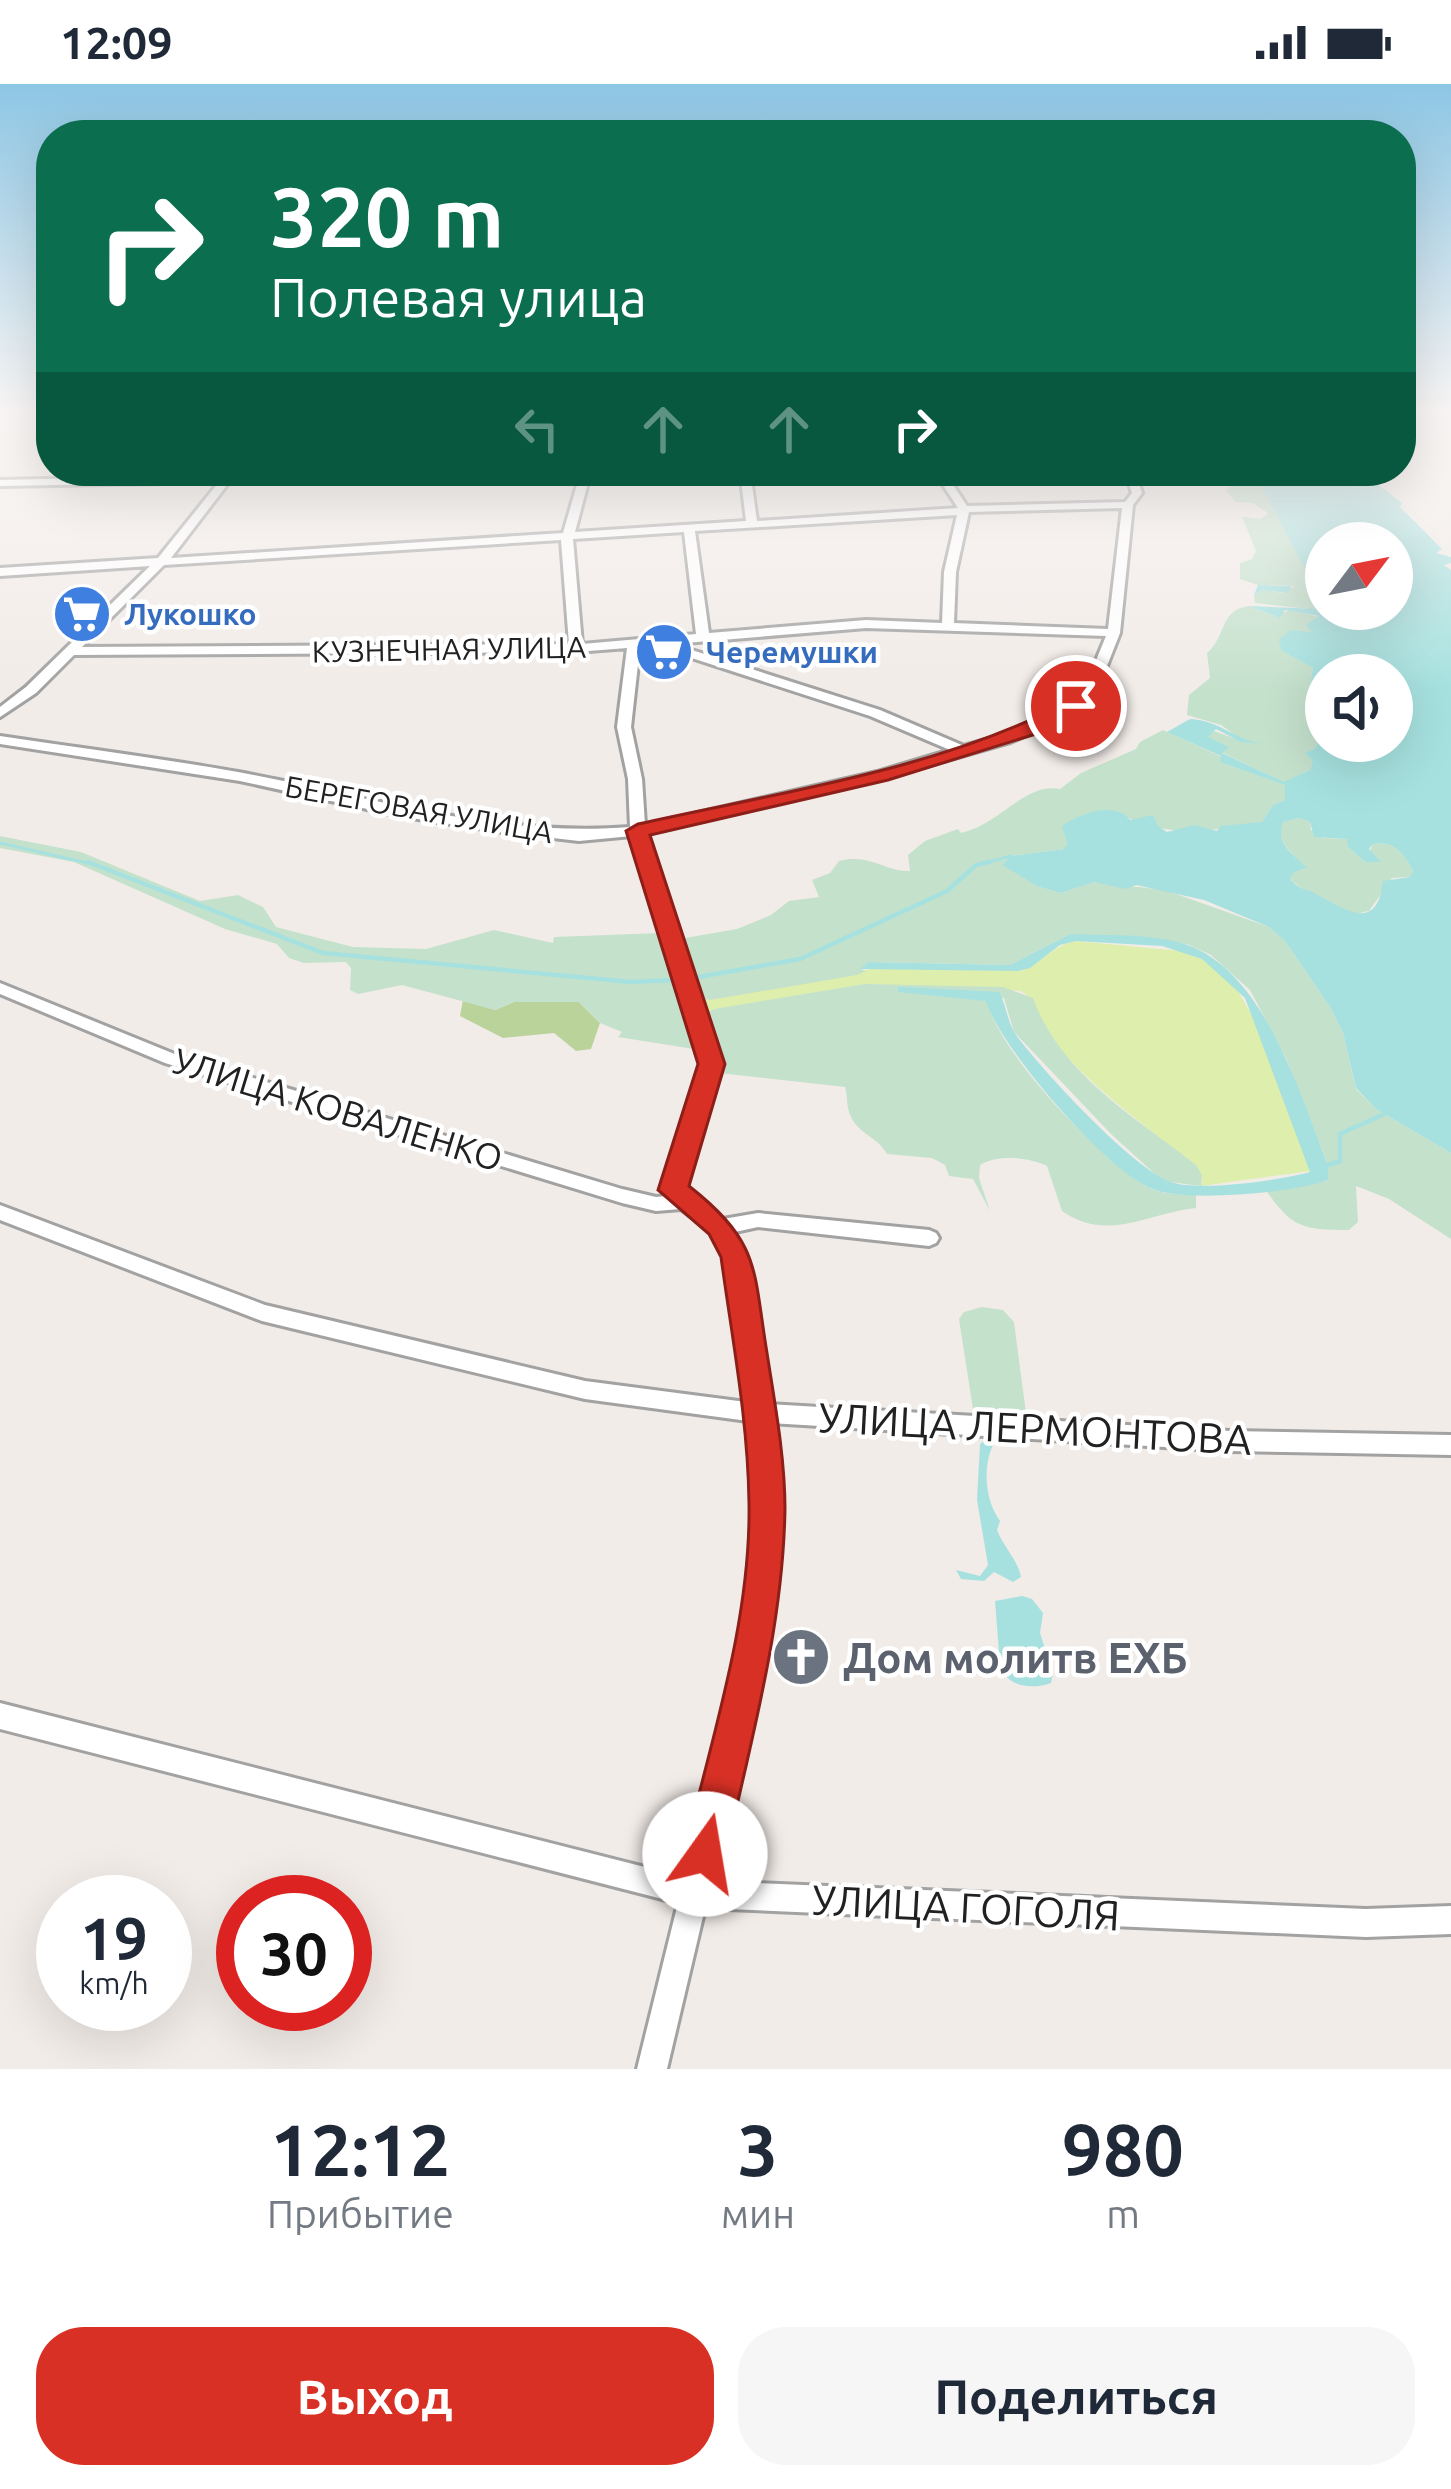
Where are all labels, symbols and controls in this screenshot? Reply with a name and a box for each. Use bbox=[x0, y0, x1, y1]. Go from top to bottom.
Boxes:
text: 12:09 bbox=[60, 17, 173, 68]
icon: right bbox=[72, 168, 228, 324]
text: 320 m bbox=[270, 169, 504, 263]
text: Полевая улица bbox=[270, 267, 647, 327]
icon: left bbox=[504, 396, 570, 462]
icon: ahead bbox=[630, 396, 696, 462]
icon: ahead bbox=[756, 396, 822, 462]
icon: right bbox=[882, 396, 948, 462]
north arrow bbox=[1305, 522, 1413, 630]
map controls bbox=[1305, 522, 1413, 762]
supermarket icon: Лукошко bbox=[51, 583, 113, 645]
place label: Лукошко bbox=[124, 597, 257, 631]
supermarket icon: Черемушки bbox=[633, 621, 695, 683]
street label: КУЗНЕЧНАЯ УЛИЦА bbox=[312, 630, 587, 668]
place label: Черемушки bbox=[706, 635, 878, 669]
button: sound bbox=[1305, 654, 1413, 762]
pin bbox=[1025, 655, 1127, 757]
icon: arrive bbox=[1043, 673, 1109, 739]
street label: БЕРЕГОВАЯ УЛИЦА bbox=[283, 769, 556, 849]
street label: УЛИЦА КОВАЛЕНКО bbox=[168, 1039, 508, 1179]
street label: УЛИЦА ЛЕРМОНТОВА bbox=[817, 1393, 1253, 1463]
church icon: Дом молитв ЕХБ bbox=[770, 1626, 832, 1688]
place label: Дом молитв ЕХБ bbox=[843, 1634, 1188, 1681]
position arrow bbox=[642, 1791, 768, 1917]
speed limit sign: 30 bbox=[216, 1875, 372, 2031]
street label: УЛИЦА ГОГОЛЯ bbox=[811, 1875, 1121, 1939]
text: 19 bbox=[80, 1904, 148, 1971]
text: km/h bbox=[79, 1966, 149, 2000]
text: 12:12 bbox=[270, 2109, 450, 2190]
text: 3 bbox=[738, 2109, 778, 2190]
text: 980 bbox=[1062, 2109, 1184, 2190]
text: Прибытие bbox=[267, 2192, 454, 2235]
text: мин bbox=[721, 2192, 795, 2235]
text: m bbox=[1106, 2192, 1140, 2235]
button: Выход bbox=[36, 2327, 714, 2465]
button: Поделиться bbox=[738, 2327, 1415, 2465]

